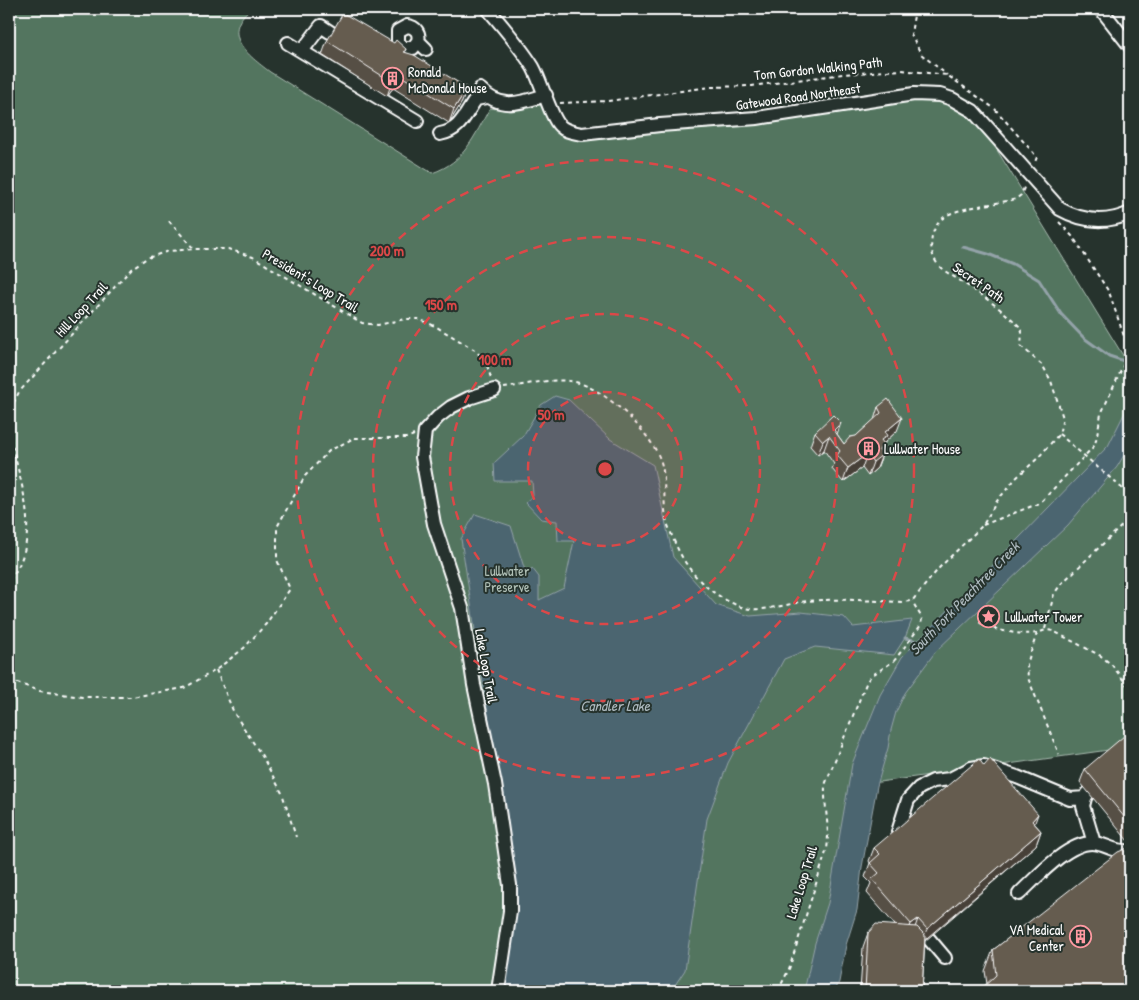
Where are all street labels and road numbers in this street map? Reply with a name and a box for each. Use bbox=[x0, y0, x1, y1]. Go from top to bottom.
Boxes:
street label: Tom Gordon Walking Path bbox=[753, 52, 883, 85]
street label: Gatewood Road Northeast bbox=[734, 78, 862, 114]
street label: President's Loop Trail bbox=[259, 244, 363, 317]
street label: Secret Path bbox=[949, 257, 1009, 307]
street label: Hill Loop Trail bbox=[51, 277, 112, 341]
street label: Lake Loop Trail bbox=[470, 627, 503, 705]
street label: Lake Loop Trail bbox=[781, 843, 822, 921]

